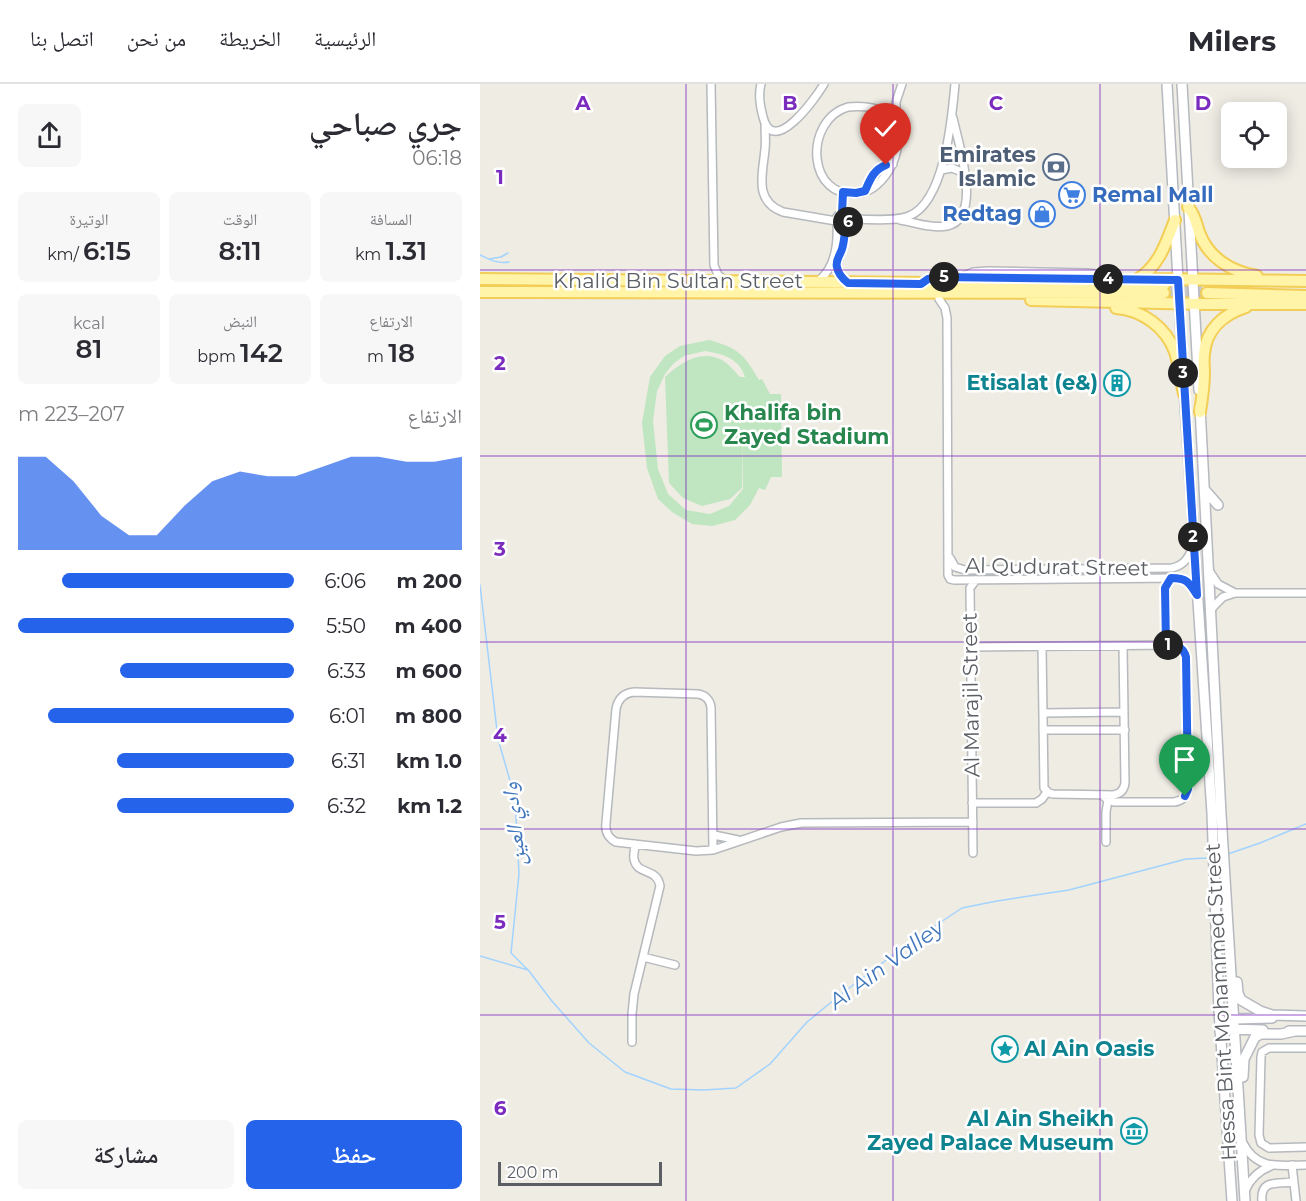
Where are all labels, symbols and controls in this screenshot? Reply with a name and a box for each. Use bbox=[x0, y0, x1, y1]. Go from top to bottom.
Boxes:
text: Milers bbox=[1188, 24, 1276, 58]
text: اتصل بنا bbox=[30, 26, 94, 51]
text: من نحن bbox=[127, 26, 186, 51]
text: الخريطة bbox=[219, 26, 281, 51]
text: الرئيسية bbox=[314, 26, 376, 51]
text: A bbox=[574, 91, 591, 115]
text: B bbox=[782, 91, 798, 115]
text: C bbox=[989, 91, 1004, 115]
text: D bbox=[1195, 91, 1211, 115]
map controls bbox=[1221, 102, 1287, 168]
button: locate bbox=[1221, 102, 1287, 168]
text: جري صباحي bbox=[309, 103, 462, 143]
pin bbox=[860, 103, 911, 165]
button: share bbox=[18, 104, 81, 167]
icon: check bbox=[869, 112, 902, 145]
place label: Emirates Islamic bbox=[939, 142, 1037, 191]
text: 06:18 bbox=[412, 146, 462, 170]
bank icon: Emirates Islamic bbox=[1041, 152, 1071, 182]
text: 1 bbox=[496, 165, 504, 189]
supermarket icon: Remal Mall bbox=[1057, 180, 1087, 210]
place label: Remal Mall bbox=[1092, 182, 1214, 207]
shop icon: Redtag bbox=[1027, 199, 1057, 229]
place label: Redtag bbox=[942, 201, 1022, 226]
pin: 6 bbox=[833, 207, 863, 237]
text: الوتيرة bbox=[70, 210, 108, 229]
text: الوقت bbox=[223, 210, 257, 229]
text: المسافة bbox=[370, 210, 412, 229]
text: 6 bbox=[843, 212, 853, 231]
text: 6:15 bbox=[83, 235, 131, 267]
text: 8:11 bbox=[218, 235, 262, 267]
text: 1.31 bbox=[386, 235, 427, 267]
text: /km bbox=[47, 245, 83, 264]
text: km bbox=[355, 245, 386, 264]
pin: 5 bbox=[929, 262, 959, 292]
pin: 4 bbox=[1093, 264, 1123, 294]
text: 5 bbox=[939, 267, 949, 286]
street label: Khalid Bin Sultan Street bbox=[553, 268, 803, 293]
text: 4 bbox=[1102, 269, 1114, 288]
text: النبض bbox=[223, 312, 257, 331]
text: الارتفاع bbox=[369, 312, 413, 331]
text: kcal bbox=[73, 314, 105, 333]
text: 81 bbox=[76, 333, 102, 365]
text: 142 bbox=[240, 337, 283, 369]
text: 18 bbox=[388, 337, 415, 369]
text: bpm bbox=[197, 347, 240, 366]
text: m bbox=[367, 347, 388, 366]
text: 2 bbox=[494, 351, 506, 375]
pin: 3 bbox=[1168, 358, 1198, 388]
text: 3 bbox=[1178, 363, 1188, 382]
building icon: Etisalat (e&) bbox=[1102, 368, 1132, 398]
place label: Etisalat (e&) bbox=[967, 370, 1098, 395]
place label: Khalifa bin Zayed Stadium bbox=[724, 400, 889, 449]
text: 207–223 m bbox=[18, 402, 125, 426]
text: الارتفاع bbox=[407, 404, 462, 428]
sports icon: Khalifa bin Zayed Stadium bbox=[689, 410, 719, 440]
pin: 2 bbox=[1178, 522, 1208, 552]
text: 2 bbox=[1188, 527, 1198, 546]
text: 3 bbox=[493, 537, 506, 561]
street label: Al Qudurat Street bbox=[965, 552, 1149, 581]
text: 6:06 bbox=[324, 569, 366, 593]
text: 200 m bbox=[396, 569, 462, 593]
street label: Al Marajil Street bbox=[957, 612, 984, 778]
text: 5:50 bbox=[326, 614, 366, 638]
text: 400 m bbox=[394, 614, 462, 638]
pin: 1 bbox=[1153, 630, 1183, 660]
text: 1 bbox=[1165, 635, 1171, 654]
text: 6:33 bbox=[327, 659, 366, 683]
text: 600 m bbox=[395, 659, 462, 683]
text: 6:01 bbox=[329, 704, 366, 728]
text: 800 m bbox=[395, 704, 462, 728]
text: 4 bbox=[493, 723, 507, 747]
pin bbox=[1159, 734, 1210, 796]
icon: arrive bbox=[1168, 743, 1201, 776]
text: 6:31 bbox=[331, 749, 366, 773]
text: 1.0 km bbox=[396, 749, 462, 773]
water label: وادي العين bbox=[496, 780, 535, 867]
text: 6:32 bbox=[327, 794, 366, 818]
text: 1.2 km bbox=[397, 794, 462, 818]
street label: Hessa Bint Mohammed Street bbox=[1200, 843, 1241, 1162]
text: 5 bbox=[494, 910, 506, 934]
water label: Al Ain Valley bbox=[822, 912, 951, 1016]
place icon: Al Ain Oasis bbox=[990, 1034, 1020, 1064]
place label: Al Ain Oasis bbox=[1023, 1036, 1155, 1061]
text: 6 bbox=[494, 1096, 507, 1120]
place label: Al Ain Sheikh Zayed Palace Museum bbox=[867, 1106, 1114, 1155]
museum icon: Al Ain Sheikh Zayed Palace Museum bbox=[1119, 1116, 1149, 1146]
button: مشاركة bbox=[18, 1120, 234, 1189]
button: حفظ bbox=[246, 1120, 462, 1189]
scale bar bbox=[498, 1159, 662, 1186]
text: 200 m bbox=[507, 1163, 558, 1182]

